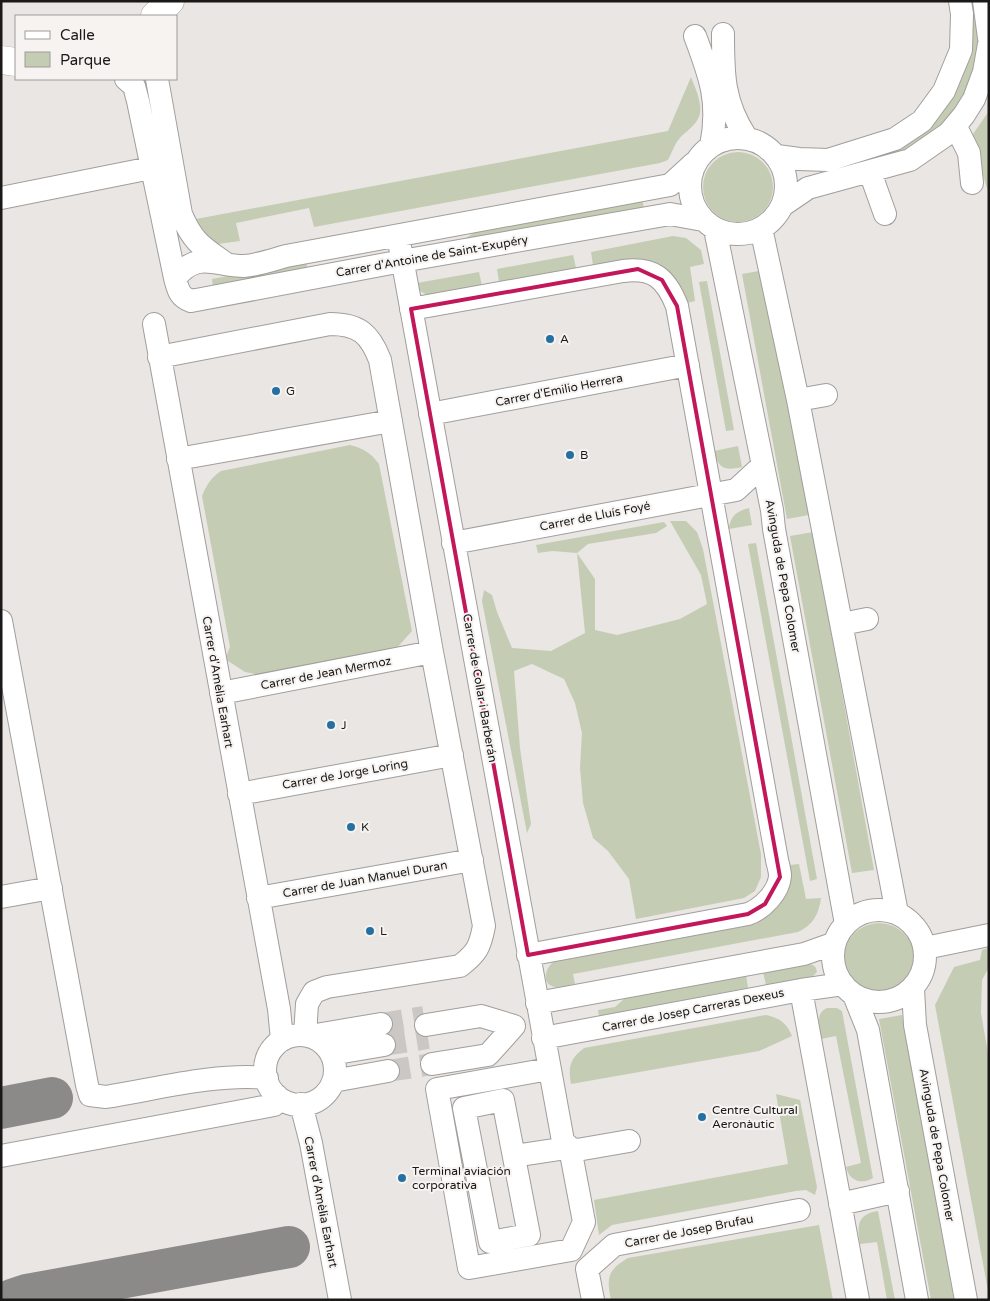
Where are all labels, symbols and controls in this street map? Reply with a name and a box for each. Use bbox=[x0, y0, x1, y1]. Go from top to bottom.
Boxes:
legend bbox=[15, 15, 178, 80]
text: Calle bbox=[60, 26, 95, 44]
text: Parque bbox=[60, 51, 111, 69]
street label: Carrer d'Antoine de Saint-Exupéry bbox=[335, 232, 530, 280]
place label: A bbox=[560, 332, 569, 346]
marker: A bbox=[544, 333, 556, 345]
street label: Carrer d'Emilio Herrera bbox=[494, 371, 624, 409]
place label: G bbox=[286, 384, 295, 398]
marker: G bbox=[270, 385, 282, 397]
place label: B bbox=[580, 448, 588, 462]
marker: B bbox=[564, 449, 576, 461]
street label: Carrer de Lluís Foyé bbox=[539, 498, 652, 534]
street label: Avinguda de Pepa Colomer bbox=[763, 498, 803, 654]
street label: Carrer de Collar i Barberán bbox=[460, 613, 500, 763]
street label: Carrer d'Amèlia Earhart bbox=[200, 615, 237, 749]
street label: Carrer de Jean Mermoz bbox=[260, 653, 393, 693]
place label: J bbox=[341, 718, 347, 732]
marker: J bbox=[325, 719, 337, 731]
street label: Carrer de Jorge Loring bbox=[281, 756, 409, 792]
place label: K bbox=[361, 820, 369, 834]
marker: K bbox=[345, 821, 357, 833]
street label: Carrer de Juan Manuel Duran bbox=[282, 858, 448, 900]
place label: L bbox=[380, 924, 387, 938]
marker: L bbox=[364, 925, 376, 937]
street label: Carrer de Josep Carreras Dexeus bbox=[601, 985, 785, 1035]
street label: Avinguda de Pepa Colomer bbox=[917, 1067, 957, 1223]
place label: Centre Cultural Aeronàutic bbox=[712, 1103, 798, 1131]
marker: Centre Cultural Aeronàutic bbox=[696, 1111, 708, 1123]
street label: Carrer d'Amèlia Earhart bbox=[301, 1135, 341, 1269]
place label: Terminal aviación corporativa bbox=[412, 1164, 511, 1192]
marker: Terminal aviación corporativa bbox=[396, 1172, 408, 1184]
street label: Carrer de Josep Brufau bbox=[623, 1212, 755, 1250]

